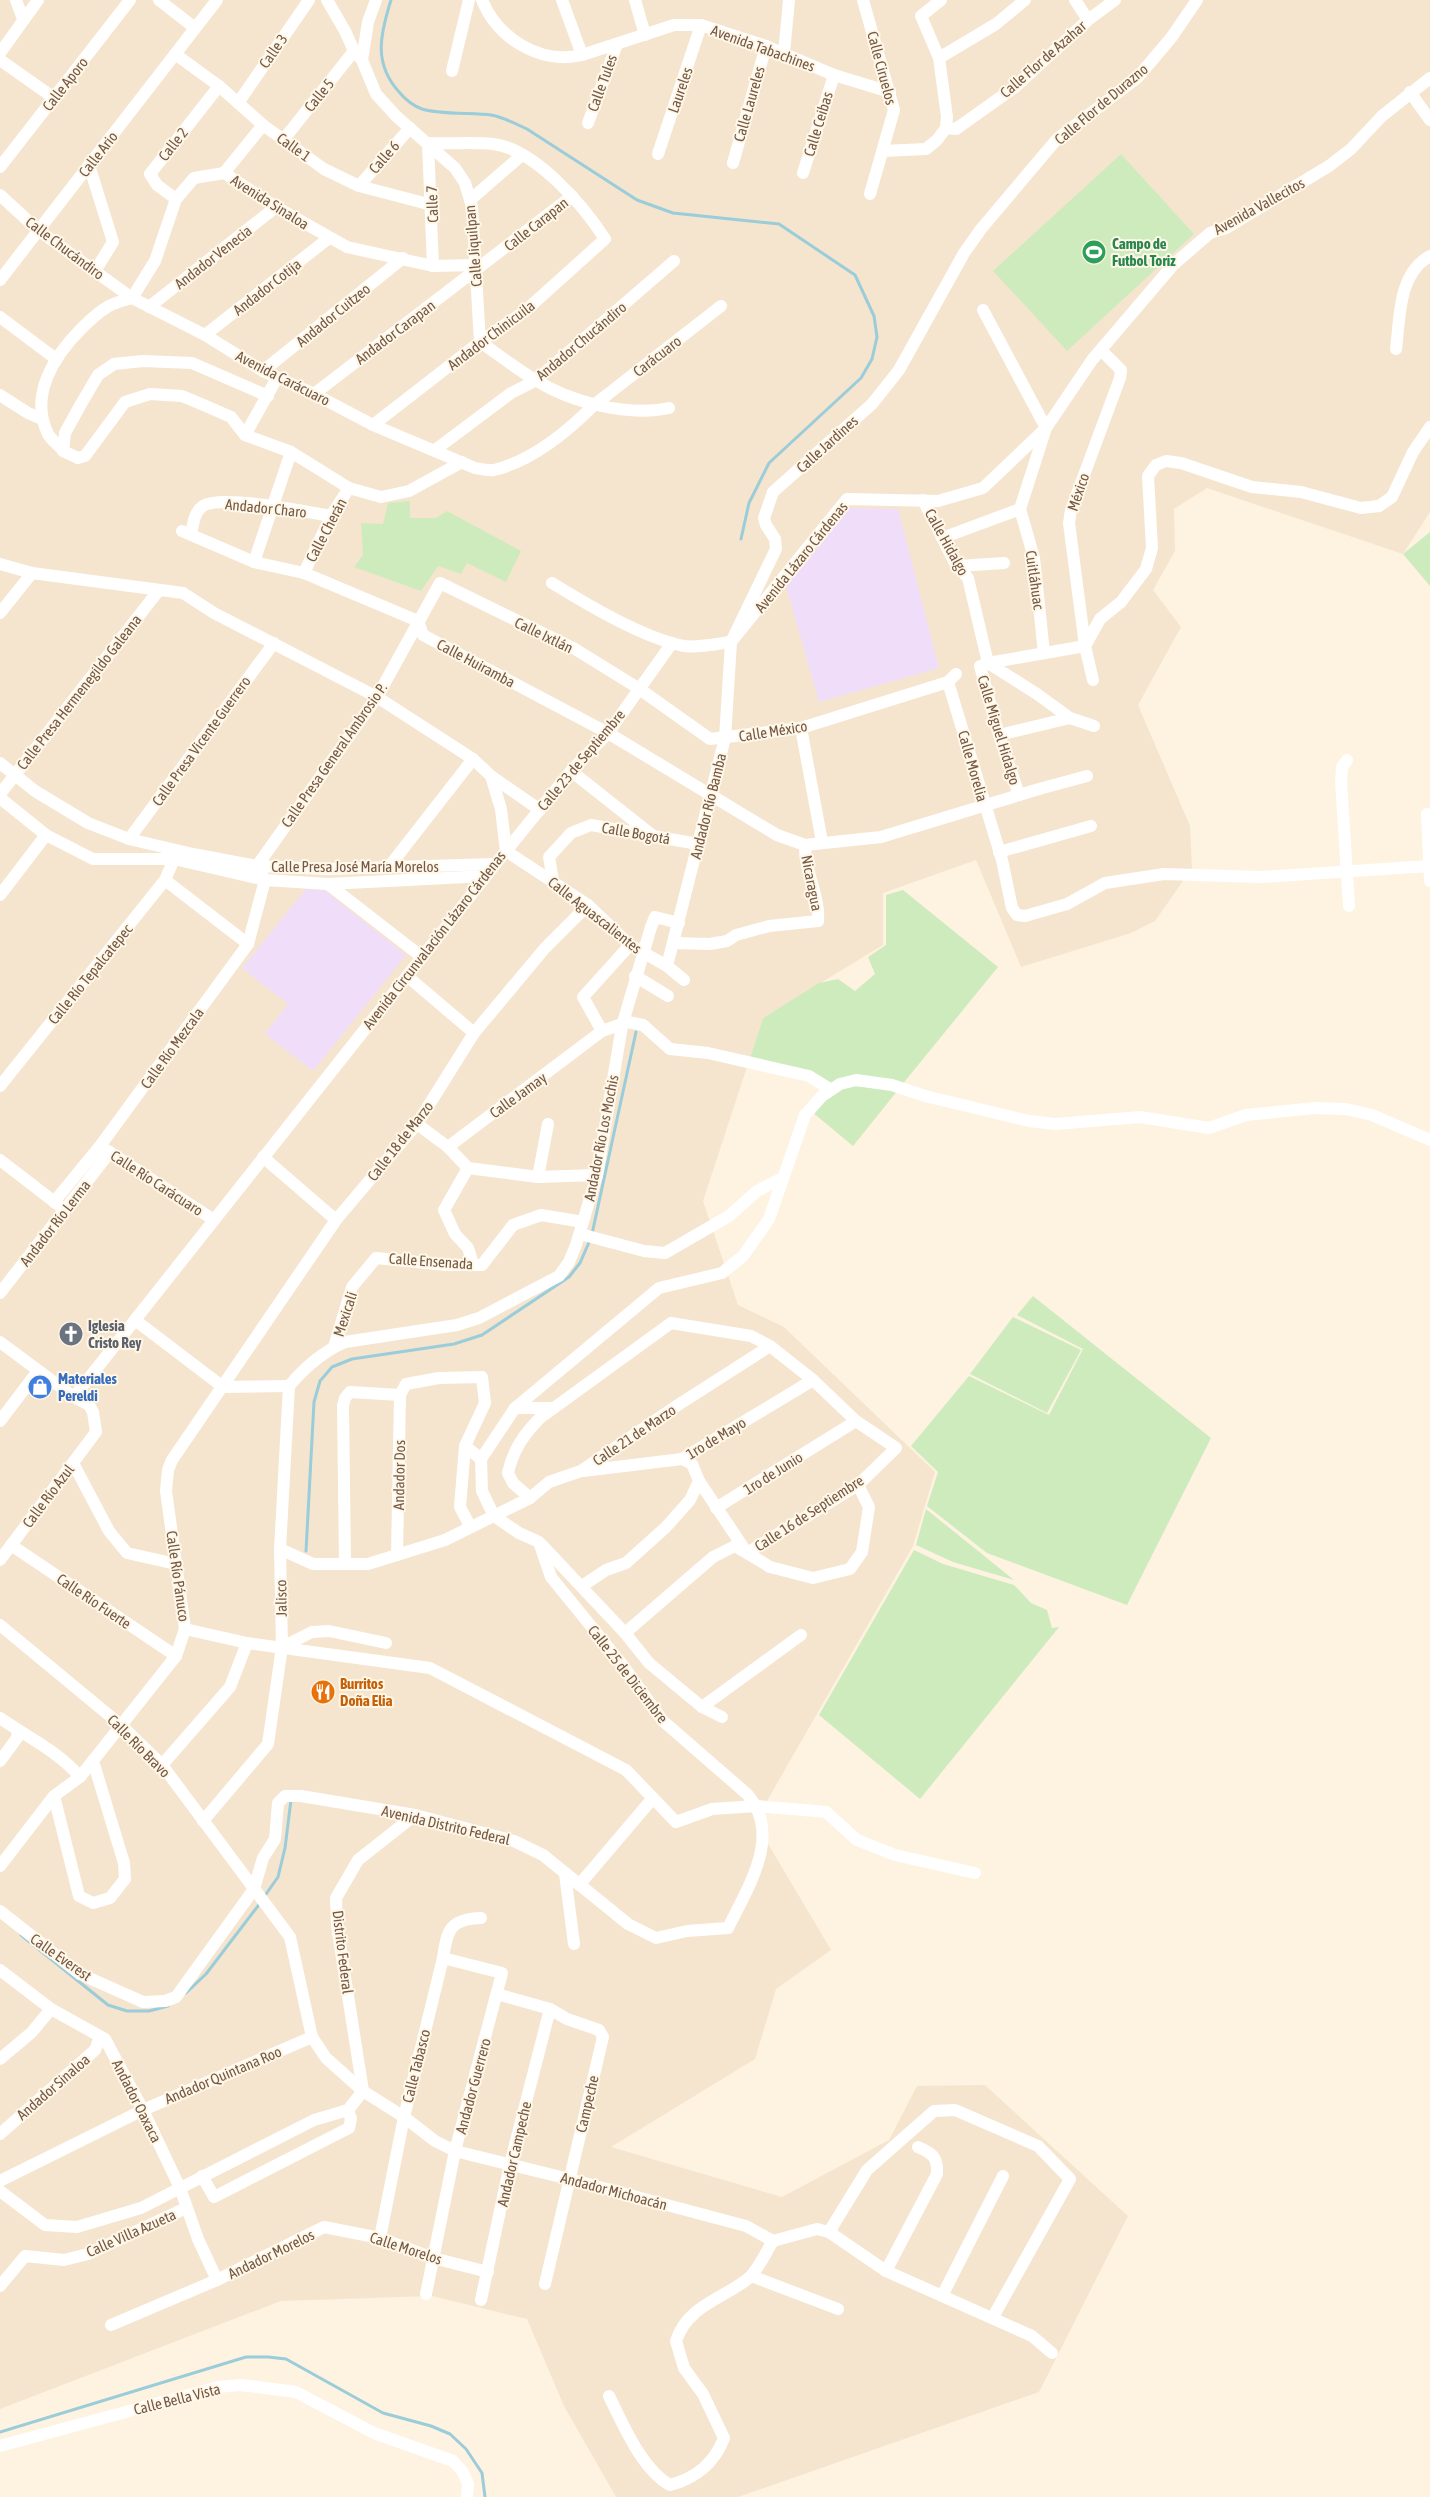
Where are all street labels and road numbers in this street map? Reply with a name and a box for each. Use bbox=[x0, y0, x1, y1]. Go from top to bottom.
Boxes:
street label: Calle Flor de Azahar bbox=[997, 17, 1090, 101]
street label: Avenida Tabachines bbox=[709, 21, 817, 75]
street label: Calle Ciruelos bbox=[864, 29, 900, 107]
street label: Calle 3 bbox=[255, 31, 291, 71]
street label: Calle Tules bbox=[584, 52, 620, 114]
street label: Calle Aporo bbox=[39, 54, 91, 114]
street label: Calle Flor de Durazno bbox=[1051, 60, 1151, 148]
street label: Calle Laureles bbox=[730, 64, 768, 144]
street label: Laureles bbox=[664, 65, 696, 115]
street label: Calle 5 bbox=[301, 75, 337, 115]
street label: Calle Ceibas bbox=[800, 90, 836, 158]
street label: Calle 2 bbox=[155, 124, 191, 164]
street label: Calle Ario bbox=[75, 128, 121, 180]
street label: Calle 1 bbox=[274, 129, 314, 165]
street label: Calle 6 bbox=[365, 137, 403, 177]
street label: Avenida Sinaloa bbox=[228, 171, 312, 233]
street label: Avenida Vallecitos bbox=[1211, 174, 1307, 238]
street label: Calle 7 bbox=[423, 185, 441, 223]
street label: Calle Carapan bbox=[501, 194, 571, 254]
street label: Calle Jiquilpan bbox=[461, 205, 485, 287]
street label: Calle Chucándiro bbox=[23, 213, 107, 283]
street label: Andador Venecia bbox=[171, 222, 255, 292]
street label: Andador Cotija bbox=[230, 255, 304, 319]
street label: Andador Cuitzeo bbox=[293, 280, 373, 350]
street label: Andador Carapan bbox=[352, 296, 438, 368]
street label: Andador Chinicuila bbox=[444, 297, 538, 373]
street label: Andador Chucándiro bbox=[532, 298, 630, 384]
street label: Carácuaro bbox=[630, 332, 684, 380]
street label: Avenida Carácuaro bbox=[233, 347, 333, 409]
street label: Calle Jardines bbox=[793, 412, 861, 476]
street label: México bbox=[1064, 471, 1092, 513]
street label: Andador Charo bbox=[224, 495, 308, 521]
street label: Calle Cherán bbox=[302, 495, 350, 565]
street label: Avenida Lázaro Cárdenas bbox=[751, 498, 851, 616]
street label: Calle Hidalgo bbox=[922, 506, 972, 578]
street label: Cuitláhuac bbox=[1022, 549, 1048, 611]
street label: Calle Presa Hermenegildo Galeana bbox=[13, 611, 145, 773]
street label: Calle Ixtlán bbox=[512, 614, 576, 656]
street label: Calle Huiramba bbox=[434, 635, 518, 691]
street label: Calle Presa Vicente Guerrero bbox=[148, 673, 254, 809]
street label: Calle Miguel Hidalgo bbox=[974, 673, 1024, 787]
street label: Calle Presa General Ambrosio P. bbox=[278, 679, 391, 830]
street label: Calle 23 de Septiembre bbox=[534, 706, 628, 814]
street label: Calle México bbox=[737, 717, 809, 745]
street label: Calle Morelia bbox=[955, 729, 991, 804]
street label: Andador Río Bamba bbox=[687, 751, 729, 861]
street label: Calle Bogotá bbox=[601, 819, 671, 847]
street label: Avenida Circunvalación Lázaro Cárdenas bbox=[359, 848, 509, 1032]
street label: Nicaragua bbox=[798, 854, 826, 912]
street label: Calle Presa José María Morelos bbox=[271, 858, 439, 875]
street label: Calle Aguascalientes bbox=[545, 873, 645, 957]
street label: Calle Río Tepalcatepec bbox=[44, 920, 136, 1027]
street label: Calle Río Mezcala bbox=[137, 1004, 207, 1092]
street label: Calle Jamay bbox=[486, 1069, 550, 1121]
street label: Andador Río Los Mochis bbox=[580, 1073, 622, 1203]
street label: Calle 18 de Marzo bbox=[364, 1098, 436, 1184]
street label: Calle Río Carácuaro bbox=[108, 1147, 206, 1219]
street label: Andador Río Lerma bbox=[16, 1177, 94, 1269]
street label: Calle Ensenada bbox=[388, 1250, 474, 1272]
street label: Mexicali bbox=[330, 1289, 360, 1339]
street label: Calle 21 de Marzo bbox=[589, 1401, 679, 1469]
street label: 1ro de Mayo bbox=[683, 1414, 749, 1462]
street label: Andador Dos bbox=[390, 1440, 408, 1510]
street label: 1ro de Junio bbox=[740, 1448, 806, 1498]
street label: Calle Río Azul bbox=[19, 1461, 77, 1531]
street label: Calle 16 de Septiembre bbox=[751, 1471, 867, 1555]
street label: Calle Río Pánuco bbox=[163, 1529, 193, 1623]
street label: Calle Río Fuerte bbox=[54, 1570, 134, 1632]
street label: Jalisco bbox=[272, 1579, 290, 1617]
street label: Calle 25 de Diciembre bbox=[585, 1622, 672, 1726]
street label: Calle Río Bravo bbox=[104, 1711, 174, 1781]
street label: Avenida Distrito Federal bbox=[380, 1802, 512, 1848]
street label: Distrito Federal bbox=[329, 1909, 357, 1995]
street label: Calle Everest bbox=[27, 1930, 95, 1984]
street label: Calle Tabasco bbox=[399, 2028, 433, 2104]
street label: Andador Guerrero bbox=[452, 2036, 494, 2136]
street label: Andador Quintana Roo bbox=[162, 2043, 284, 2107]
street label: Andador Sinaloa bbox=[13, 2051, 93, 2123]
street label: Andador Oaxaca bbox=[109, 2057, 165, 2145]
street label: Campeche bbox=[572, 2074, 602, 2134]
street label: Andador Campeche bbox=[494, 2100, 534, 2208]
street label: Andador Michoacán bbox=[559, 2169, 669, 2213]
street label: Calle Villa Azueta bbox=[84, 2206, 178, 2260]
street label: Andador Morelos bbox=[225, 2226, 317, 2282]
street label: Calle Morelos bbox=[368, 2228, 444, 2268]
street label: Calle Bella Vista bbox=[132, 2380, 222, 2418]

